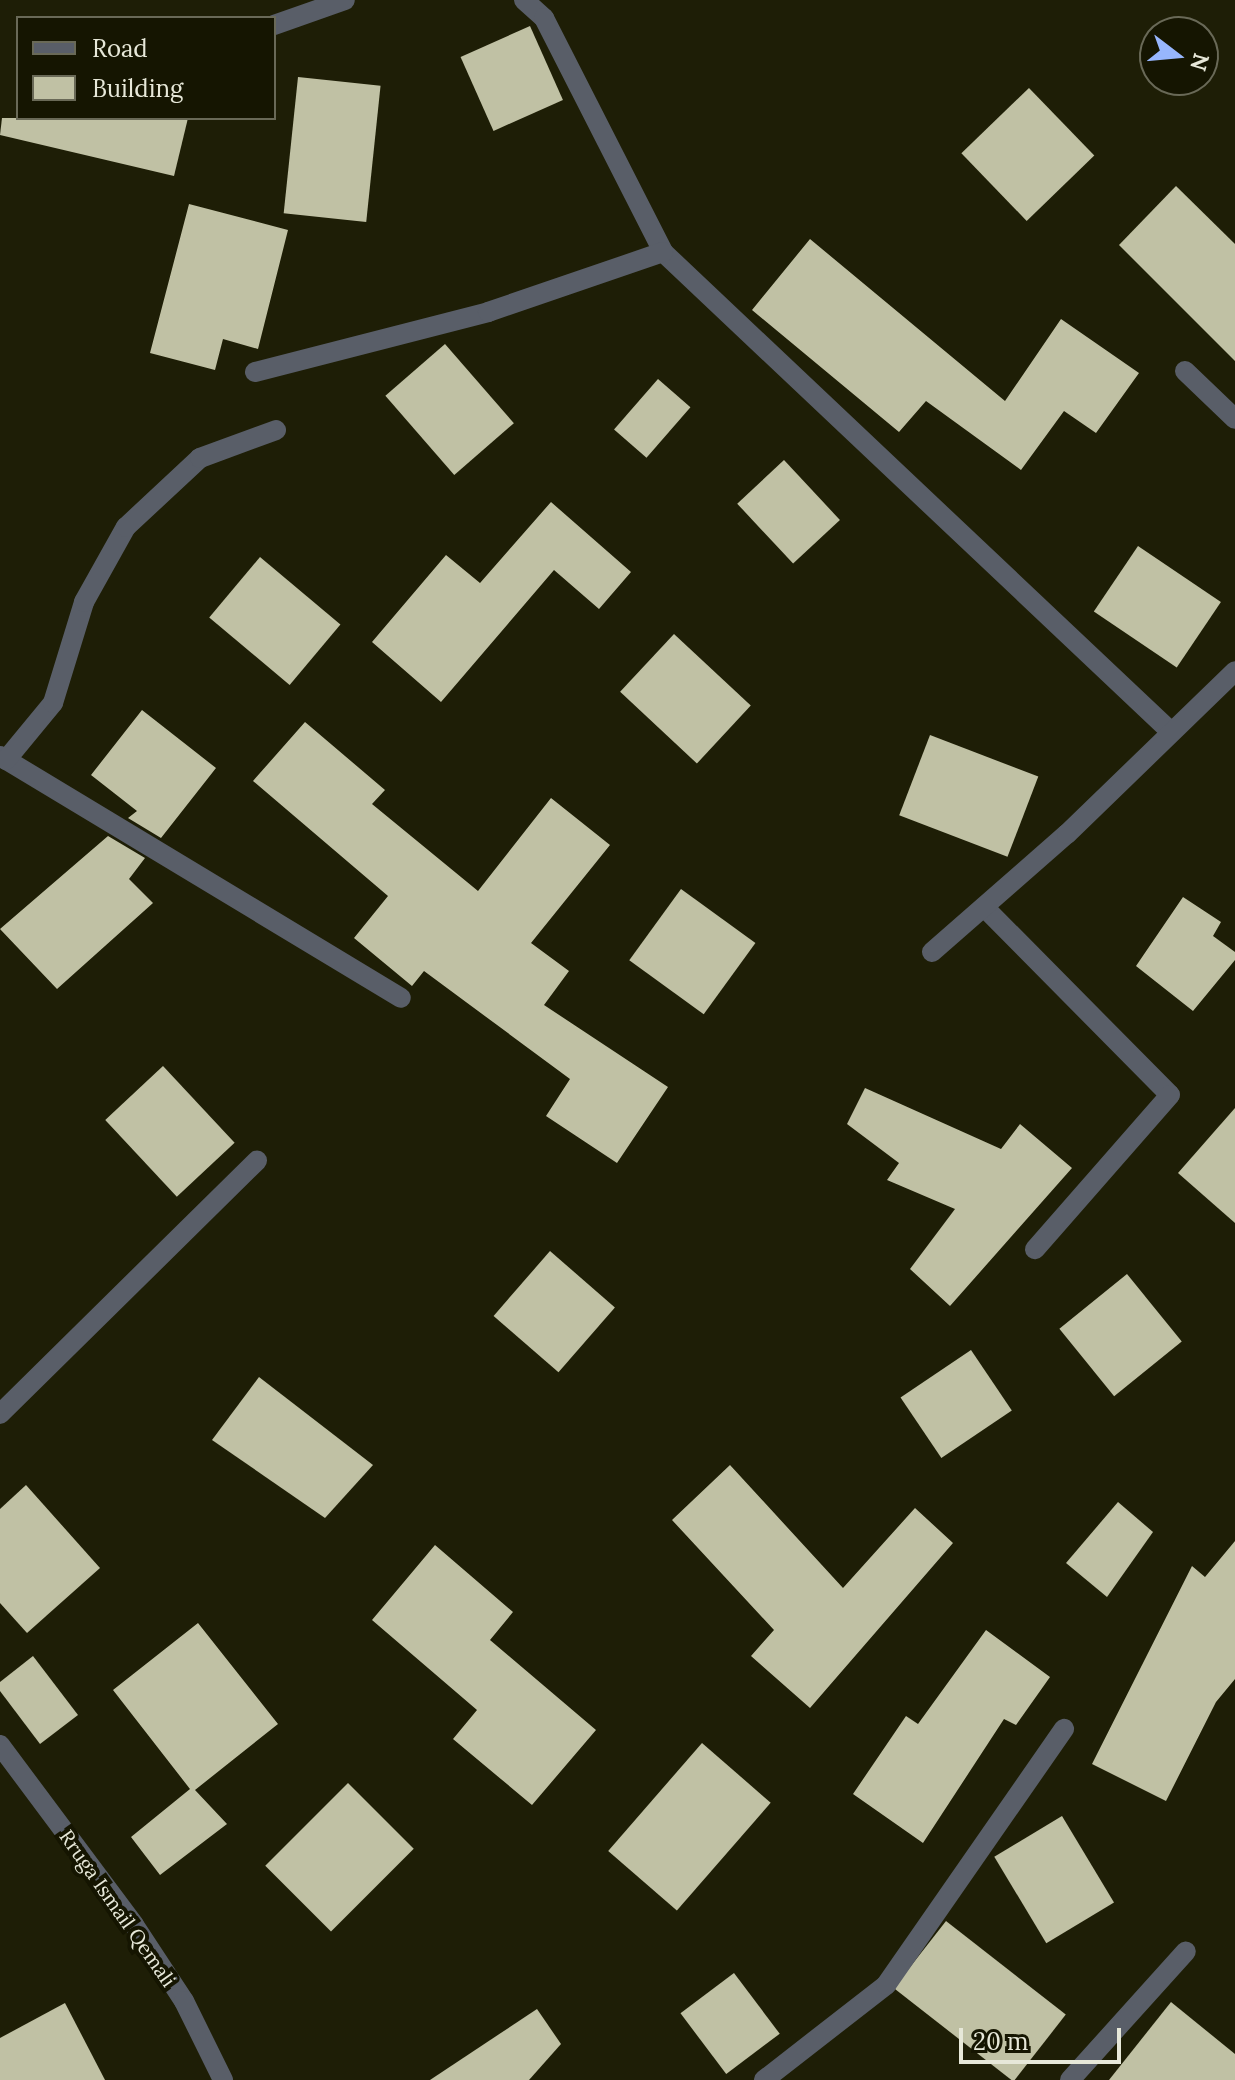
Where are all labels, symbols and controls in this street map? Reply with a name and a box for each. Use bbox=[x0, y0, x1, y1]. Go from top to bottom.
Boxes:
legend bbox=[16, 16, 276, 120]
north arrow bbox=[1139, 16, 1219, 96]
text: Road bbox=[92, 33, 148, 64]
text: N bbox=[1184, 50, 1216, 74]
text: Building bbox=[92, 73, 183, 104]
street label: Rruga Ismail Qemali bbox=[55, 1825, 181, 1991]
scale bar bbox=[963, 2012, 1125, 2062]
text: 20 m bbox=[973, 2026, 1029, 2057]

